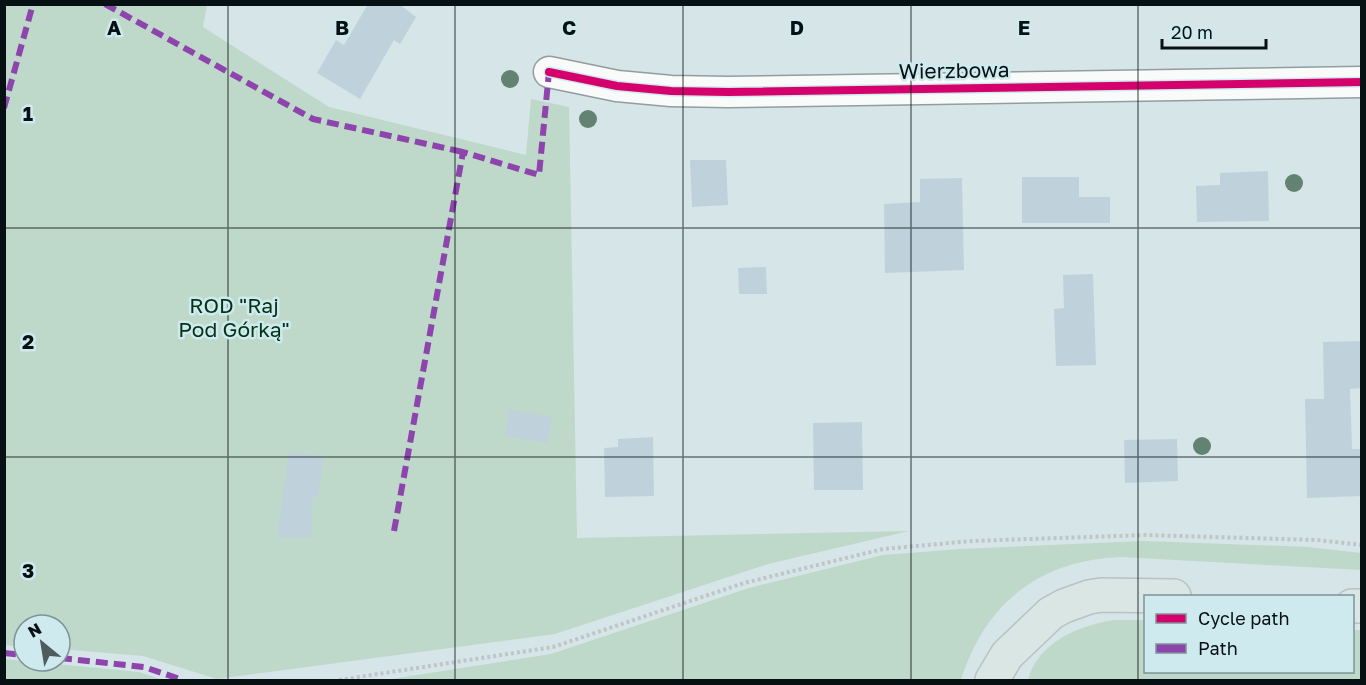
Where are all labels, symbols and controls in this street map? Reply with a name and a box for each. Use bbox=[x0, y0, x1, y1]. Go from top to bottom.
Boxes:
scale bar bbox=[1162, 12, 1266, 50]
text: A bbox=[107, 15, 121, 39]
text: B bbox=[335, 15, 349, 39]
text: C bbox=[562, 15, 576, 39]
text: D bbox=[790, 15, 804, 39]
text: E bbox=[1018, 15, 1030, 39]
text: 20 m bbox=[1171, 21, 1213, 43]
street label: Wierzbowa bbox=[898, 56, 1010, 84]
text: 1 bbox=[23, 101, 33, 125]
park label: ROD "Raj Pod Górką" bbox=[178, 292, 290, 342]
text: 2 bbox=[22, 329, 34, 353]
text: 3 bbox=[22, 558, 34, 582]
legend bbox=[1144, 595, 1354, 673]
text: Cycle path bbox=[1198, 607, 1290, 629]
north arrow bbox=[12, 613, 72, 673]
text: N bbox=[24, 618, 45, 642]
text: Path bbox=[1198, 637, 1238, 659]

